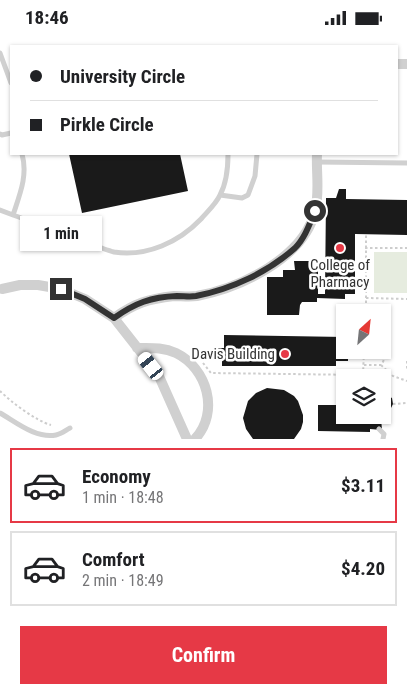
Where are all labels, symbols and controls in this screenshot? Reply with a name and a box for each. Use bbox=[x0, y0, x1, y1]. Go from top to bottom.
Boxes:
text: 18:46 bbox=[25, 6, 69, 29]
text: University Circle bbox=[60, 65, 185, 88]
text: Pirkle Circle bbox=[60, 113, 154, 136]
route start bbox=[304, 200, 326, 222]
callout: 1 min bbox=[20, 217, 102, 251]
text: 1 min bbox=[43, 224, 79, 243]
marker: College of Pharmacy bbox=[334, 242, 346, 254]
place label: College of Pharmacy bbox=[310, 256, 370, 291]
route end bbox=[50, 278, 72, 300]
north arrow bbox=[336, 304, 391, 359]
map controls bbox=[336, 304, 391, 424]
place label: Davis Building bbox=[191, 345, 275, 363]
marker: Davis Building bbox=[279, 348, 291, 360]
car bbox=[135, 350, 166, 382]
button: layers bbox=[336, 369, 391, 424]
icon: car bbox=[22, 463, 67, 508]
text: Economy bbox=[82, 465, 151, 488]
text: $3.11 bbox=[341, 474, 385, 497]
text: 1 min · 18:48 bbox=[82, 488, 164, 507]
icon: car bbox=[22, 546, 67, 591]
text: Comfort bbox=[82, 548, 145, 571]
text: $4.20 bbox=[341, 557, 385, 580]
text: 2 min · 18:49 bbox=[82, 571, 164, 590]
button: Confirm bbox=[20, 626, 387, 684]

